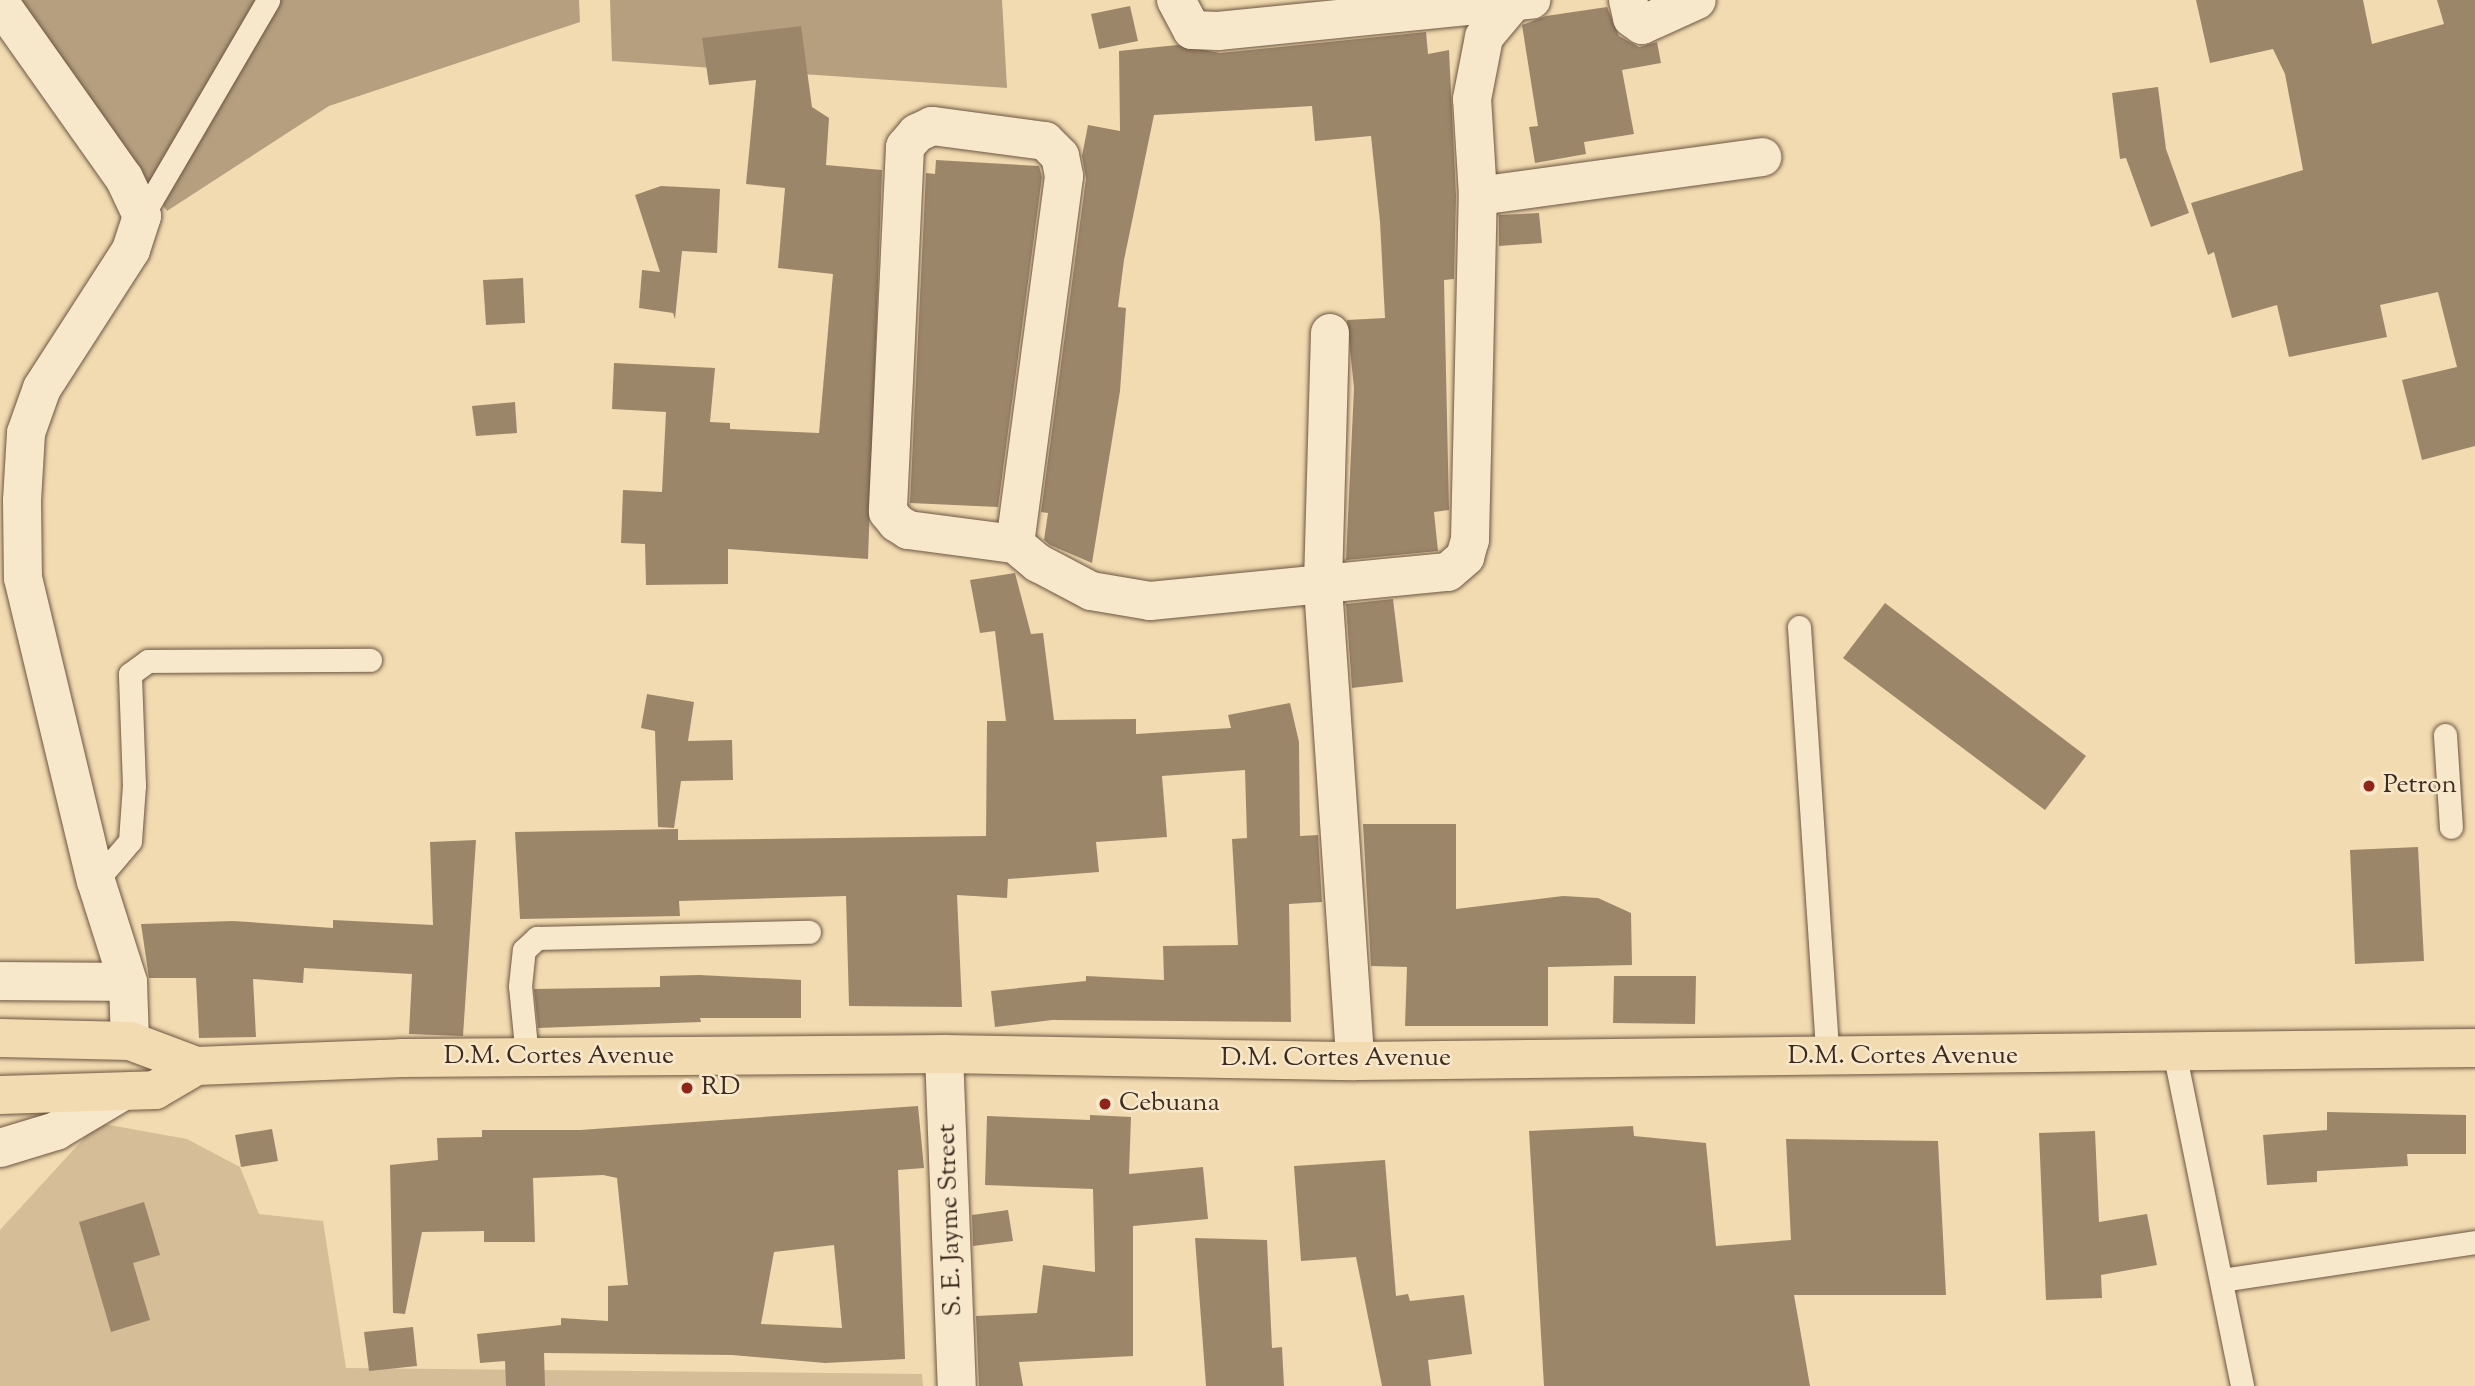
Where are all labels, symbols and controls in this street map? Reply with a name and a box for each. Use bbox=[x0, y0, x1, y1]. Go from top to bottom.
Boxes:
place label: Petron bbox=[2383, 770, 2457, 802]
marker: Petron bbox=[2361, 778, 2377, 794]
street label: D.M. Cortes Avenue bbox=[444, 1041, 674, 1073]
street label: D.M. Cortes Avenue bbox=[1788, 1041, 2018, 1073]
street label: D.M. Cortes Avenue bbox=[1221, 1043, 1451, 1075]
place label: RD bbox=[701, 1072, 740, 1104]
marker: RD bbox=[679, 1080, 695, 1096]
place label: Cebuana bbox=[1119, 1088, 1220, 1120]
marker: Cebuana bbox=[1097, 1096, 1113, 1112]
street label: S. E. Jayme Street bbox=[932, 1123, 970, 1317]

